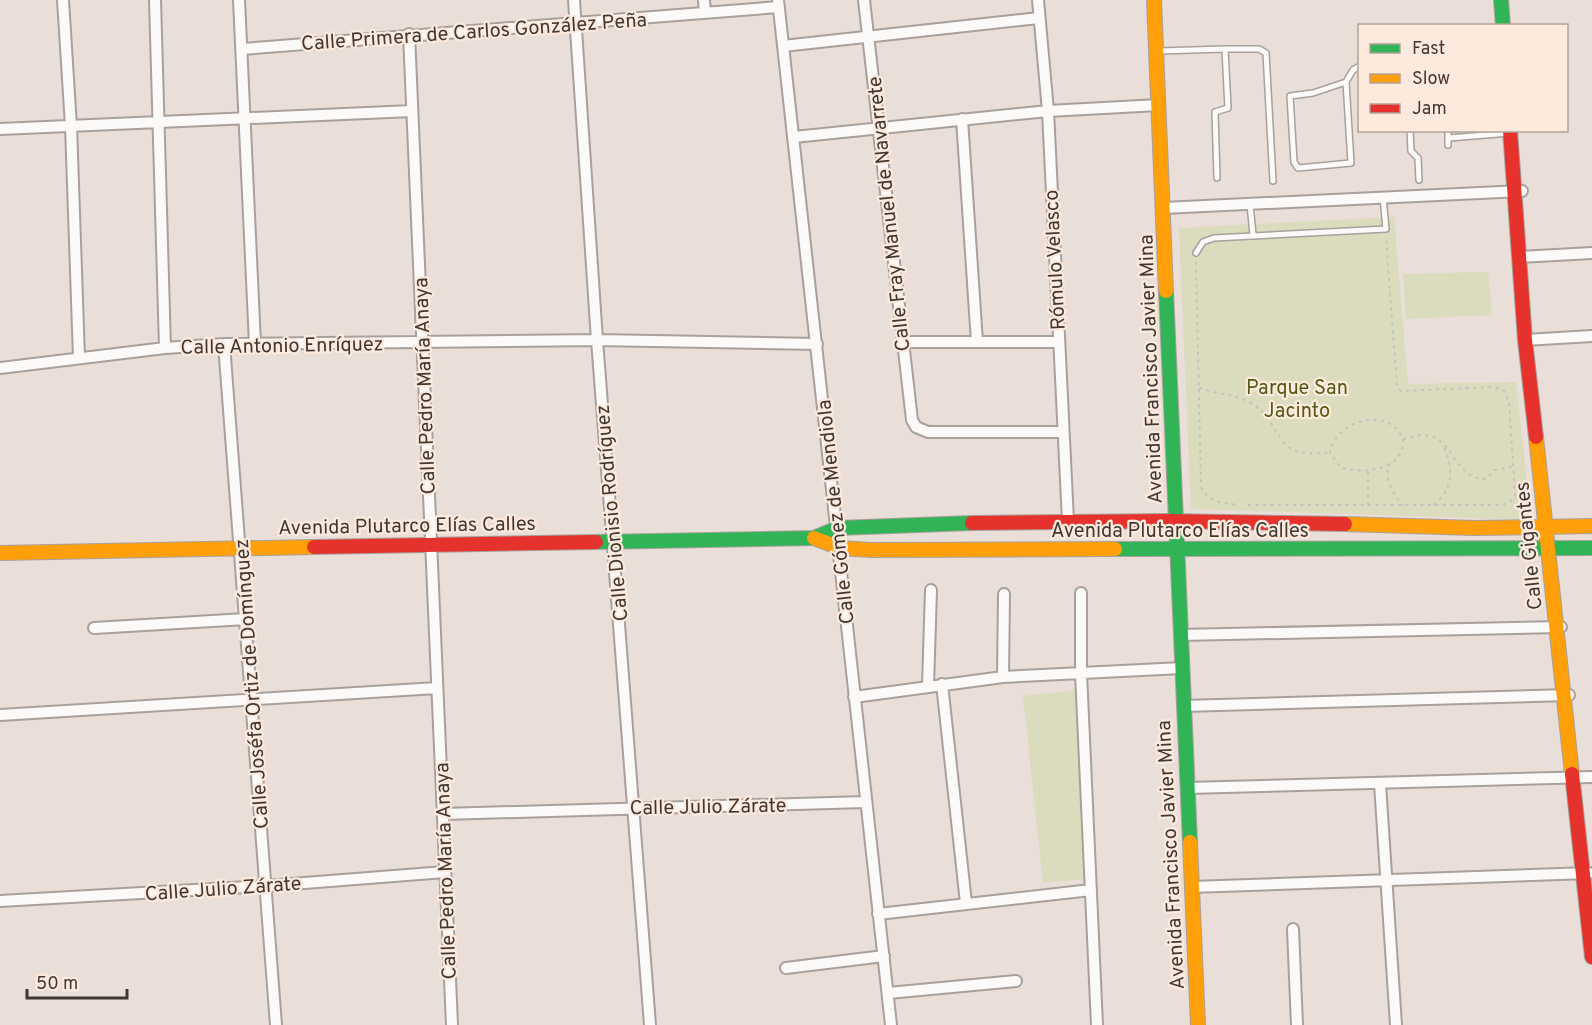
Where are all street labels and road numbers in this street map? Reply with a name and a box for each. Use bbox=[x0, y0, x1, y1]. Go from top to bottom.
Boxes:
street label: Calle Primera de Carlos González Peña bbox=[300, 8, 648, 58]
street label: Calle Fray Manuel de Navarrete bbox=[863, 75, 917, 353]
street label: Rómulo Velasco bbox=[1039, 189, 1073, 331]
street label: Avenida Francisco Javier Mina bbox=[1134, 234, 1170, 504]
street label: Calle Pedro María Anaya bbox=[409, 277, 443, 495]
street label: Calle Antonio Enríquez bbox=[180, 332, 384, 362]
street label: Calle Gómez de Mendiola bbox=[812, 398, 862, 625]
street label: Calle Dionisio Rodríguez bbox=[591, 403, 635, 622]
street label: Calle Gigantes bbox=[1510, 480, 1550, 611]
street label: Avenida Plutarco Elías Calles bbox=[278, 512, 536, 542]
street label: Avenida Plutarco Elías Calles bbox=[1051, 519, 1309, 545]
street label: Calle Joséfa Ortiz de Domínguez bbox=[230, 538, 276, 830]
street label: Avenida Francisco Javier Mina bbox=[1152, 720, 1192, 990]
street label: Calle Pedro María Anaya bbox=[430, 762, 464, 980]
street label: Calle Julio Zárate bbox=[629, 794, 787, 822]
street label: Calle Julio Zárate bbox=[144, 872, 302, 908]

